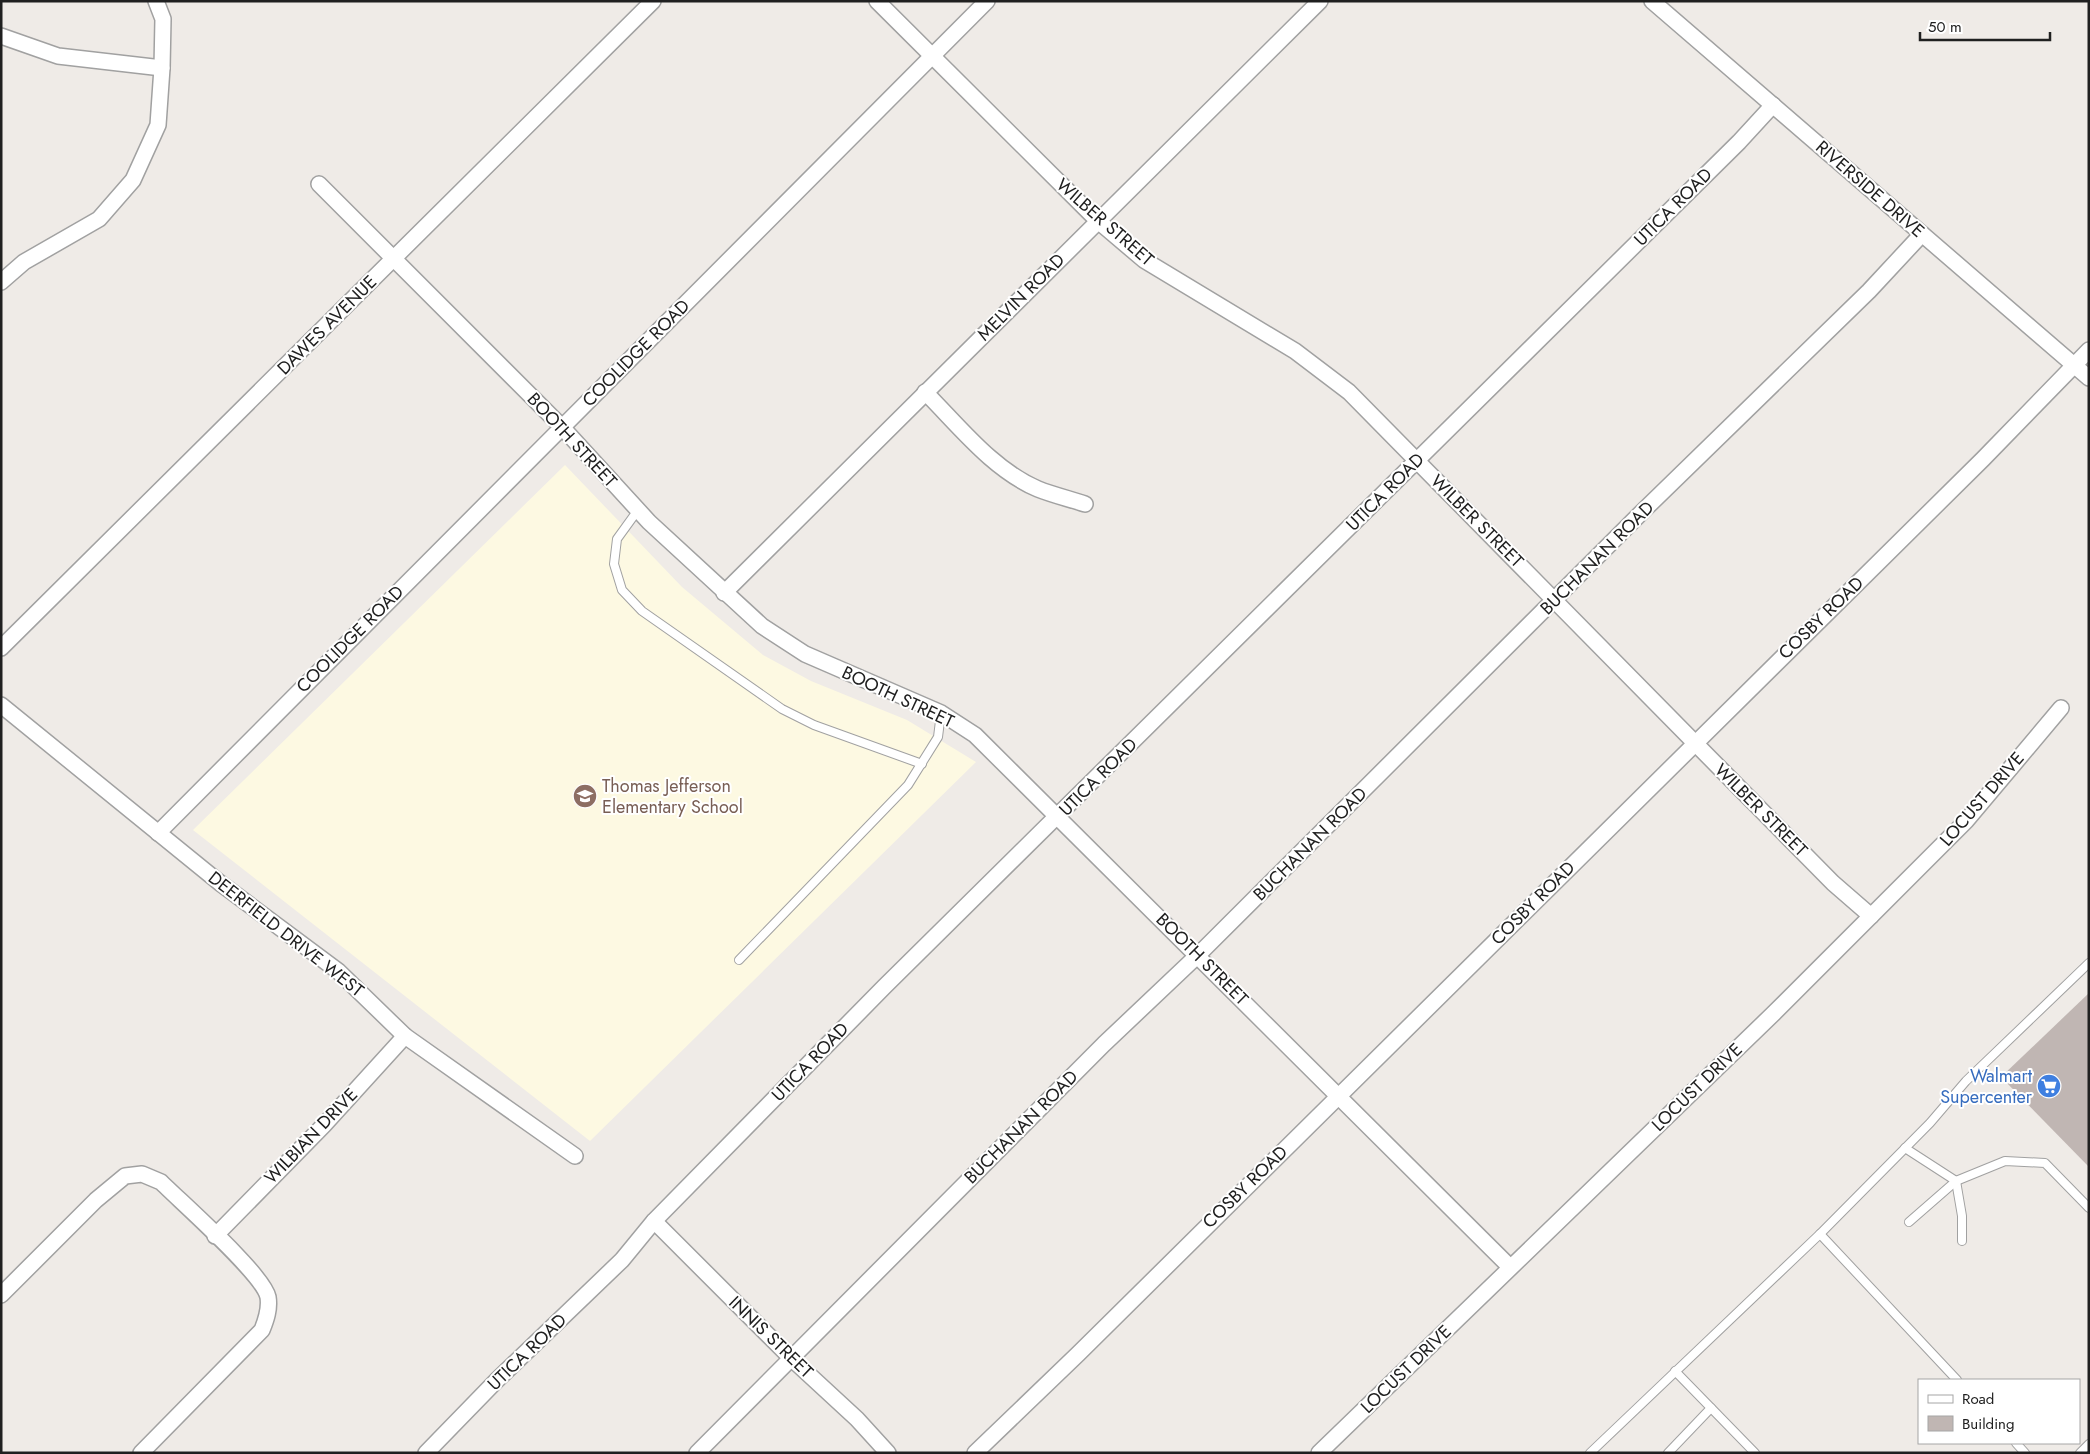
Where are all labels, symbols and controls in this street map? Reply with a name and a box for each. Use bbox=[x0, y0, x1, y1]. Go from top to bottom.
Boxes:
scale bar bbox=[1920, 10, 2050, 42]
text: 50 m bbox=[1928, 16, 1962, 38]
street label: RIVERSIDE DRIVE bbox=[1810, 134, 1930, 244]
street label: UTICA ROAD bbox=[1628, 162, 1718, 252]
street label: WILBER STREET bbox=[1050, 172, 1160, 272]
street label: MELVIN ROAD bbox=[971, 247, 1071, 347]
street label: DAWES AVENUE bbox=[271, 269, 383, 381]
street label: COOLIDGE ROAD bbox=[576, 293, 696, 413]
street label: BOOTH STREET bbox=[521, 387, 623, 494]
street label: UTICA ROAD bbox=[1340, 447, 1430, 537]
street label: WILBER STREET bbox=[1425, 469, 1530, 574]
street label: BUCHANAN ROAD bbox=[1534, 495, 1660, 621]
street label: COSBY ROAD bbox=[1773, 571, 1869, 665]
street label: COOLIDGE ROAD bbox=[290, 579, 410, 699]
street label: BOOTH STREET bbox=[838, 660, 959, 735]
street label: UTICA ROAD bbox=[1053, 732, 1143, 822]
street label: LOCUST DRIVE bbox=[1934, 746, 2030, 852]
street label: WILBER STREET bbox=[1709, 758, 1814, 863]
place label: Thomas Jefferson Elementary School bbox=[602, 773, 743, 820]
street label: BUCHANAN ROAD bbox=[1247, 781, 1373, 907]
school or university icon: Thomas Jefferson Elementary School bbox=[572, 783, 598, 809]
street label: COSBY ROAD bbox=[1485, 855, 1581, 951]
street label: DEERFIELD DRIVE WEST bbox=[203, 865, 370, 1003]
street label: BOOTH STREET bbox=[1150, 907, 1254, 1011]
street label: UTICA ROAD bbox=[765, 1017, 855, 1107]
street label: LOCUST DRIVE bbox=[1646, 1037, 1748, 1137]
place label: Walmart Supercenter bbox=[1940, 1063, 2033, 1110]
street label: BUCHANAN ROAD bbox=[958, 1064, 1084, 1190]
supermarket icon: Walmart Supercenter bbox=[2036, 1073, 2062, 1099]
street label: WILBIAN DRIVE bbox=[258, 1082, 364, 1190]
street label: COSBY ROAD bbox=[1197, 1140, 1293, 1234]
street label: INNIS STREET bbox=[723, 1290, 819, 1384]
street label: UTICA ROAD bbox=[482, 1307, 572, 1397]
street label: LOCUST DRIVE bbox=[1355, 1319, 1457, 1419]
legend bbox=[1918, 1379, 2080, 1444]
text: Road bbox=[1962, 1388, 1994, 1410]
text: Building bbox=[1962, 1413, 2014, 1435]

